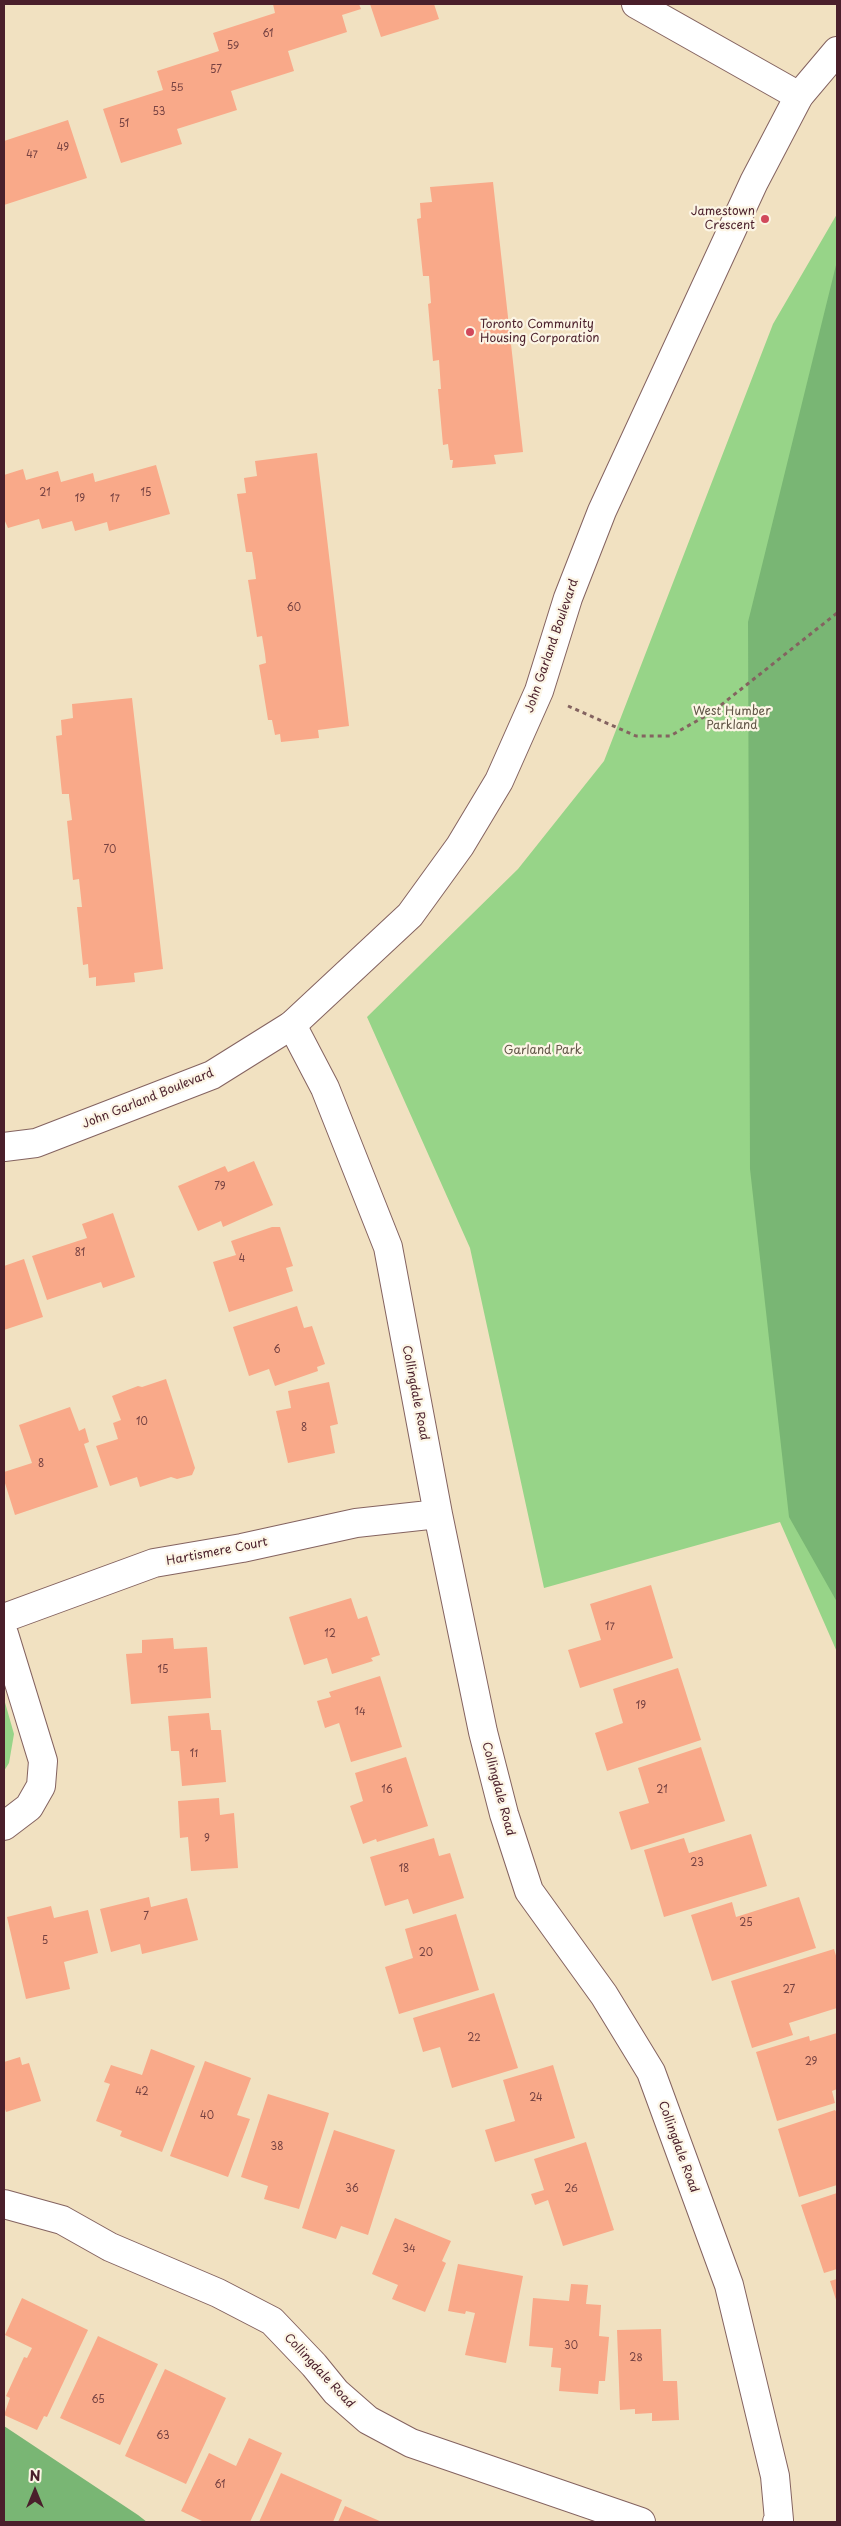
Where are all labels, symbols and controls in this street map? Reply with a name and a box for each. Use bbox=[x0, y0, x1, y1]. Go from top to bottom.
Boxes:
house number: 61 bbox=[262, 28, 274, 40]
house number: 59 bbox=[227, 40, 239, 52]
house number: 57 bbox=[210, 64, 222, 76]
house number: 55 bbox=[171, 82, 183, 94]
house number: 53 bbox=[153, 106, 165, 118]
house number: 51 bbox=[119, 118, 129, 130]
house number: 49 bbox=[57, 142, 69, 154]
house number: 47 bbox=[26, 149, 38, 161]
place label: Jamestown Crescent bbox=[691, 205, 755, 233]
marker: Jamestown Crescent bbox=[759, 213, 771, 225]
place label: Toronto Community Housing Corporation bbox=[480, 318, 600, 346]
marker: Toronto Community Housing Corporation bbox=[464, 326, 476, 338]
house number: 21 bbox=[39, 487, 51, 499]
house number: 15 bbox=[141, 487, 151, 499]
house number: 19 bbox=[75, 493, 85, 505]
house number: 17 bbox=[110, 493, 120, 505]
street label: John Garland Boulevard bbox=[522, 577, 582, 715]
house number: 60 bbox=[287, 602, 301, 614]
park label: West Humber Parkland bbox=[693, 705, 771, 733]
house number: 70 bbox=[104, 844, 116, 856]
park label: Garland Park bbox=[504, 1044, 582, 1058]
street label: John Garland Boulevard bbox=[80, 1066, 216, 1132]
house number: 79 bbox=[214, 1181, 226, 1193]
house number: 81 bbox=[75, 1247, 85, 1259]
house number: 4 bbox=[239, 1253, 245, 1265]
house number: 6 bbox=[273, 1344, 281, 1356]
street label: Collingdale Road bbox=[399, 1344, 431, 1442]
house number: 10 bbox=[136, 1416, 148, 1428]
house number: 8 bbox=[301, 1422, 307, 1434]
house number: 8 bbox=[38, 1458, 44, 1470]
street label: Hartismere Court bbox=[165, 1535, 269, 1569]
house number: 17 bbox=[605, 1621, 615, 1633]
house number: 12 bbox=[324, 1628, 336, 1640]
house number: 15 bbox=[158, 1664, 168, 1676]
house number: 19 bbox=[636, 1700, 646, 1712]
house number: 14 bbox=[354, 1706, 366, 1718]
street label: Collingdale Road bbox=[479, 1741, 517, 1837]
house number: 11 bbox=[190, 1748, 198, 1760]
house number: 16 bbox=[381, 1784, 393, 1796]
house number: 21 bbox=[656, 1784, 668, 1796]
house number: 9 bbox=[204, 1833, 210, 1845]
house number: 23 bbox=[690, 1857, 704, 1869]
house number: 18 bbox=[399, 1863, 409, 1875]
house number: 7 bbox=[143, 1911, 149, 1923]
house number: 25 bbox=[739, 1917, 753, 1929]
house number: 5 bbox=[42, 1935, 48, 1947]
house number: 20 bbox=[419, 1947, 433, 1959]
house number: 27 bbox=[783, 1984, 795, 1996]
house number: 22 bbox=[467, 2032, 481, 2044]
house number: 29 bbox=[805, 2056, 817, 2068]
house number: 42 bbox=[135, 2086, 149, 2098]
house number: 24 bbox=[529, 2092, 543, 2104]
street label: Collingdale Road bbox=[655, 2099, 701, 2195]
house number: 40 bbox=[200, 2110, 214, 2122]
house number: 38 bbox=[271, 2141, 283, 2153]
house number: 36 bbox=[345, 2183, 359, 2195]
house number: 26 bbox=[564, 2183, 578, 2195]
house number: 34 bbox=[402, 2243, 416, 2255]
street label: Collingdale Road bbox=[281, 2331, 357, 2411]
house number: 30 bbox=[564, 2340, 578, 2352]
house number: 28 bbox=[629, 2352, 643, 2364]
house number: 65 bbox=[91, 2394, 105, 2406]
house number: 63 bbox=[156, 2430, 170, 2442]
text: N bbox=[29, 2465, 41, 2486]
north arrow bbox=[10, 2466, 60, 2516]
house number: 61 bbox=[214, 2479, 226, 2491]

